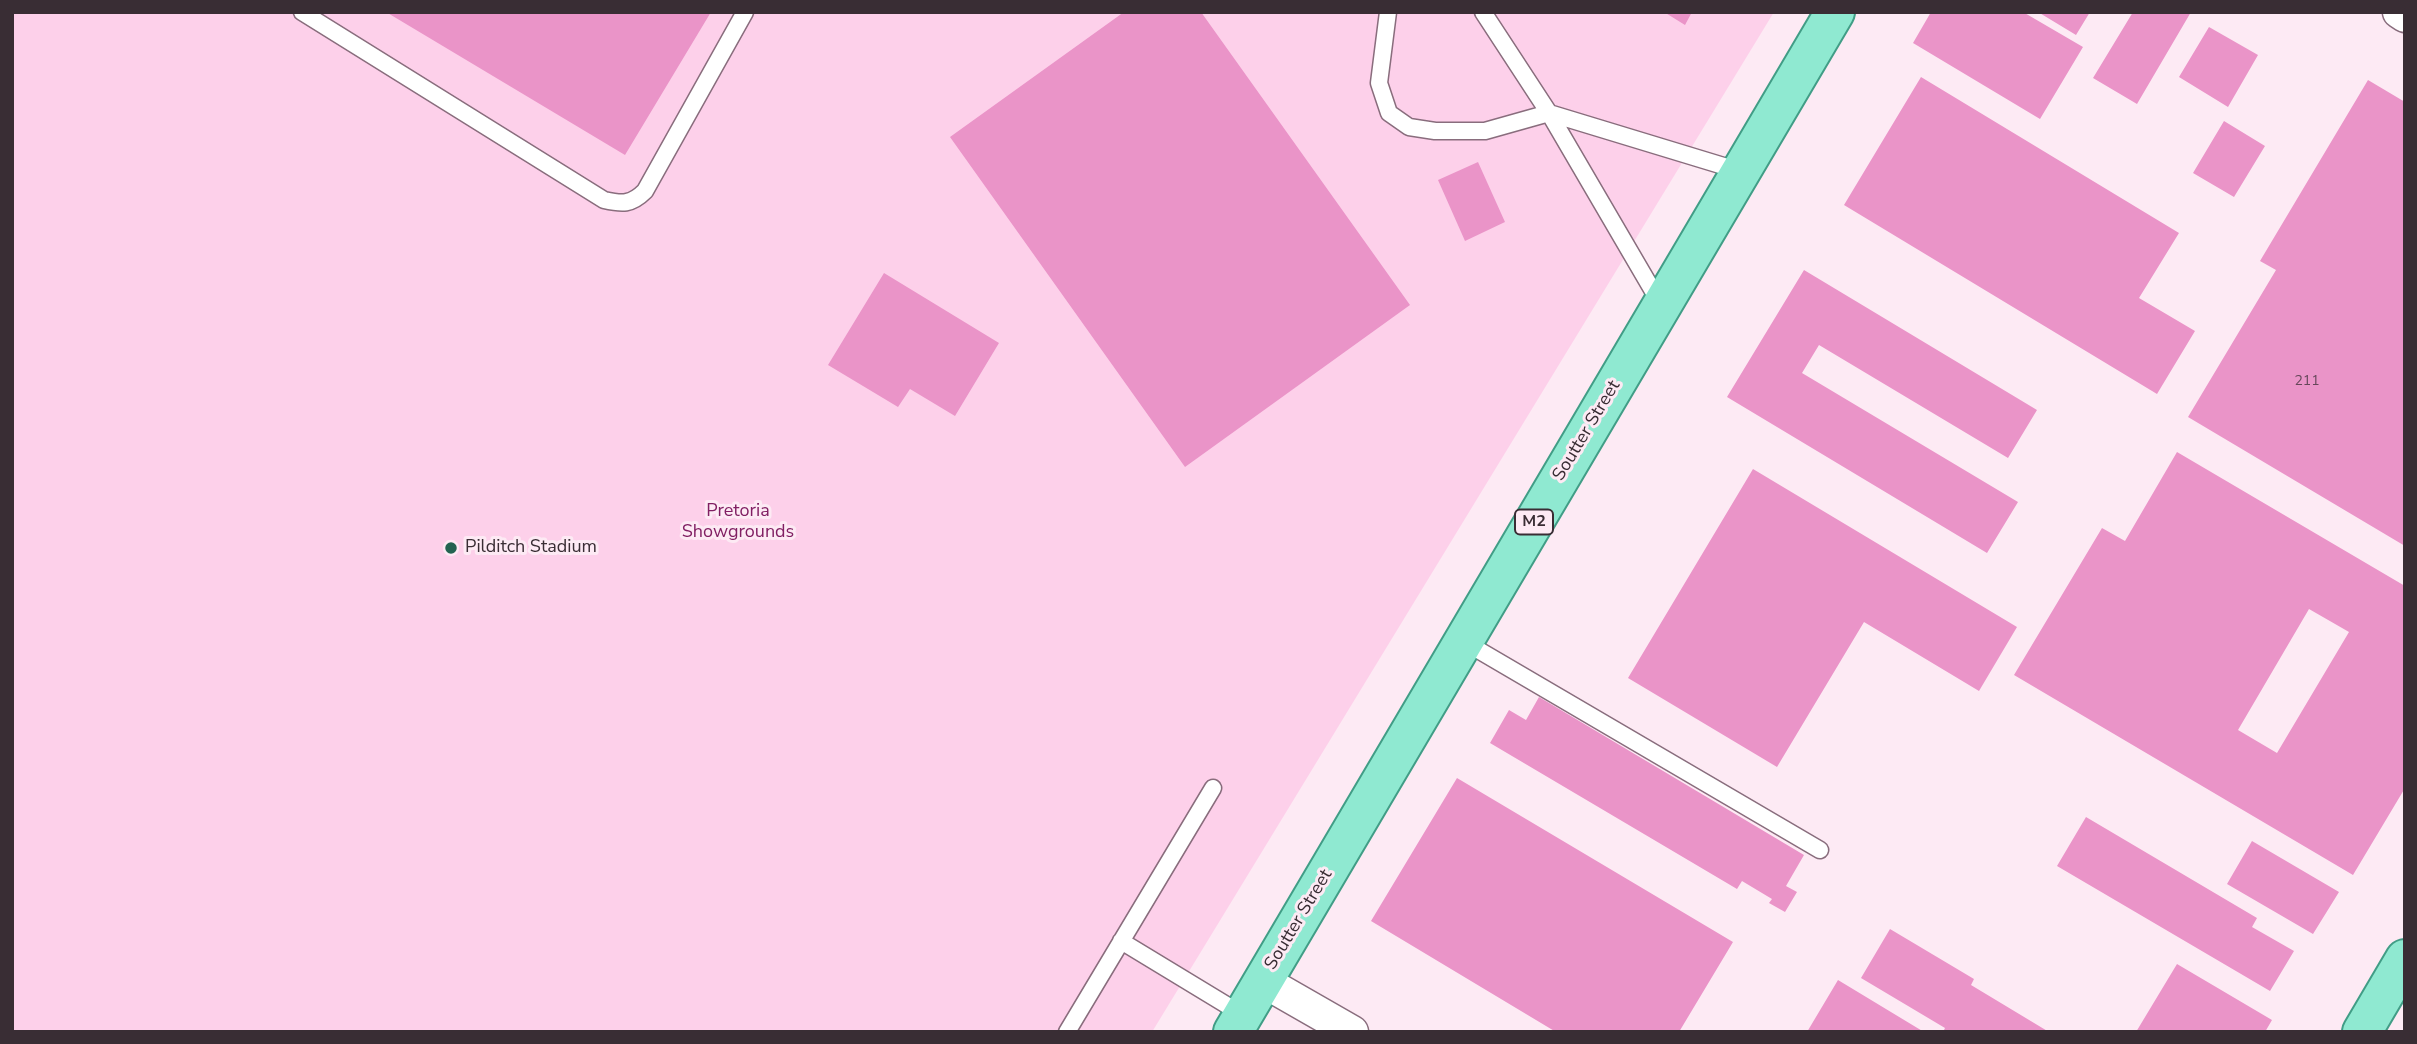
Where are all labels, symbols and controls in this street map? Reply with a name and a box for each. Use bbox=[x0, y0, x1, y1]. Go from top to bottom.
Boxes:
house number: 211 bbox=[2294, 374, 2320, 390]
street label: Soutter Street bbox=[1549, 377, 1625, 485]
park label: Pretoria Showgrounds bbox=[682, 501, 794, 544]
road number: M2 bbox=[1515, 509, 1553, 534]
place label: Pilditch Stadium bbox=[465, 537, 597, 559]
marker: Pilditch Stadium bbox=[443, 540, 459, 556]
street label: Soutter Street bbox=[1261, 866, 1337, 974]

